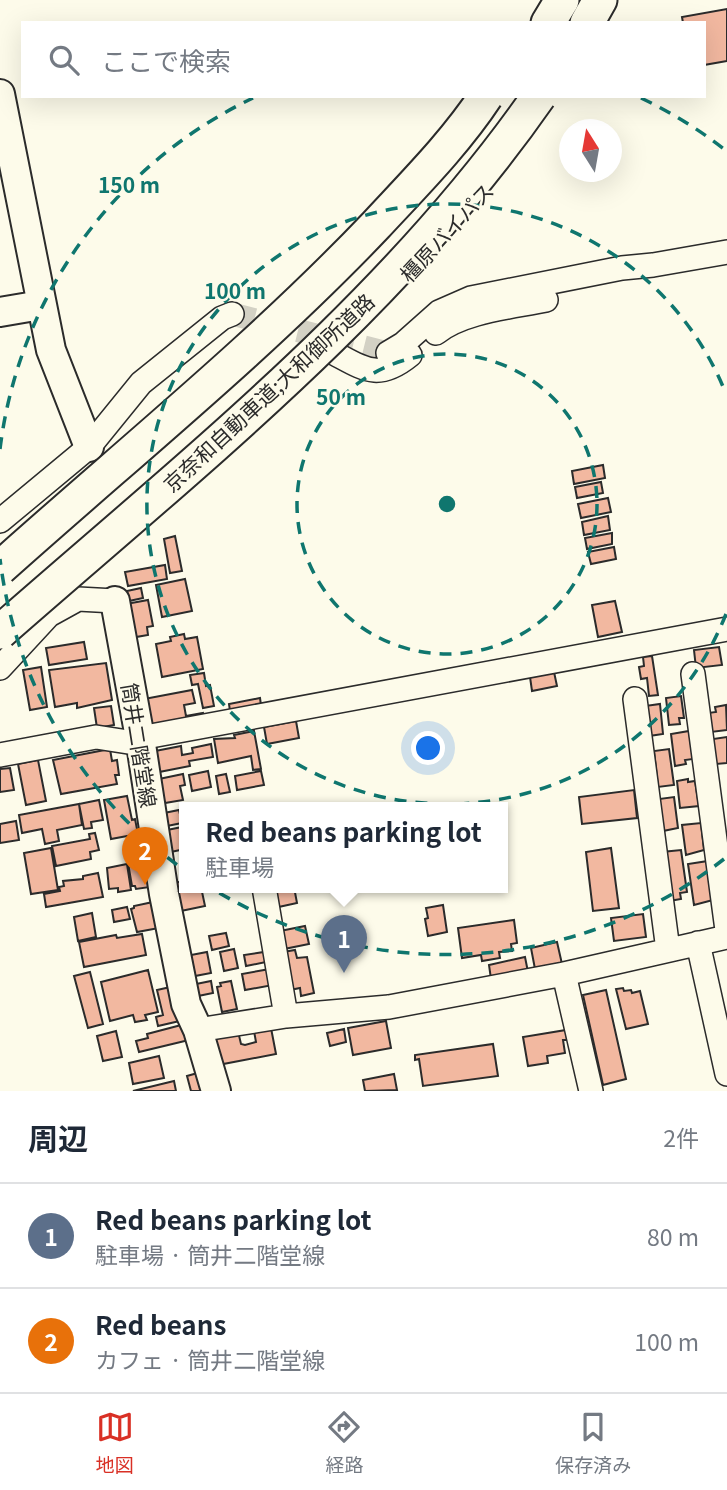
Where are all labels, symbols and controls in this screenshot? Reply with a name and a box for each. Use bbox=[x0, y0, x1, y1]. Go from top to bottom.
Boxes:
search box bbox=[21, 21, 706, 98]
icon: search bbox=[45, 41, 83, 79]
text: ここで検索 bbox=[101, 41, 231, 78]
north arrow bbox=[559, 119, 622, 182]
text: 150 m bbox=[98, 169, 160, 199]
street label: 橿原バイパス bbox=[392, 176, 500, 288]
text: 100 m bbox=[204, 275, 266, 305]
street label: 京奈和自動車道;大和御所道路 bbox=[156, 286, 380, 498]
text: 50 m bbox=[316, 381, 366, 411]
centre of rings bbox=[435, 492, 459, 516]
street label: 筒井二階堂線 bbox=[115, 680, 165, 810]
your location bbox=[411, 731, 445, 765]
popup bbox=[179, 802, 508, 893]
text: Red beans parking lot bbox=[205, 812, 482, 849]
pin: 2 bbox=[122, 827, 168, 885]
text: 駐車場 bbox=[205, 849, 274, 883]
pin: 1 bbox=[321, 915, 367, 973]
text: 周辺 bbox=[28, 1115, 88, 1159]
text: 2件 bbox=[663, 1120, 699, 1154]
text: Red beans parking lot bbox=[95, 1200, 371, 1237]
text: 1 bbox=[44, 1219, 58, 1253]
text: 80 m bbox=[647, 1219, 699, 1253]
text: 駐車場 · 筒井二階堂線 bbox=[95, 1237, 325, 1271]
text: Red beans bbox=[95, 1305, 226, 1342]
text: 2 bbox=[44, 1324, 58, 1358]
text: 100 m bbox=[634, 1324, 699, 1358]
text: カフェ · 筒井二階堂線 bbox=[95, 1342, 325, 1376]
tab: 地図 bbox=[96, 1408, 134, 1477]
tab: 経路 bbox=[325, 1408, 363, 1477]
tab: 保存済み bbox=[555, 1408, 631, 1477]

